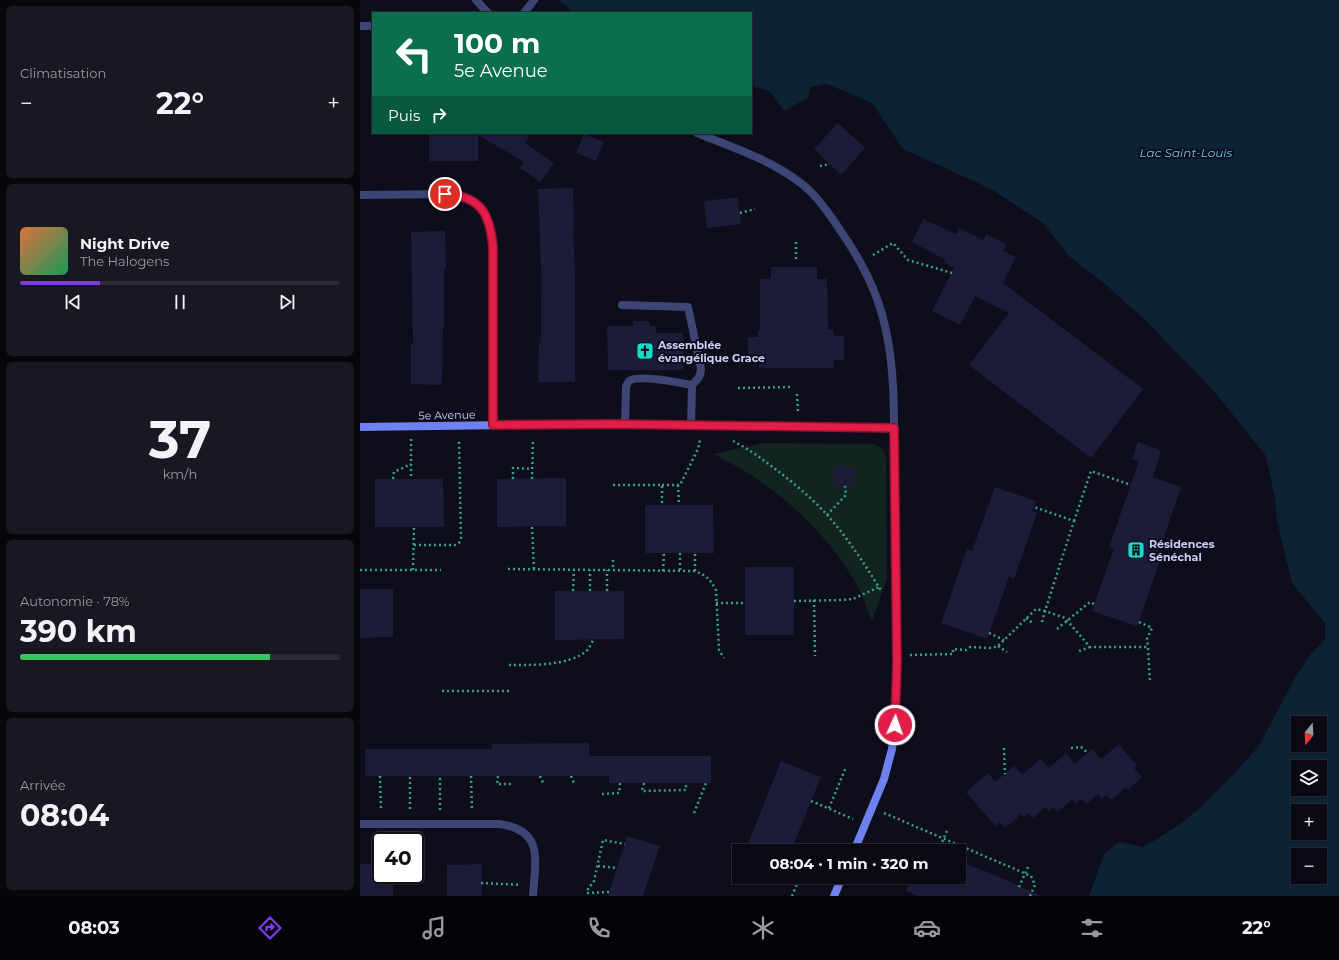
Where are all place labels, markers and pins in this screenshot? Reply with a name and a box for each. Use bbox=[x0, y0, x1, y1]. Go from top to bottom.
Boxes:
pin bbox=[428, 177, 462, 211]
place label: Assemblée évangélique Grace bbox=[657, 338, 765, 365]
church icon: Assemblée évangélique Grace bbox=[635, 341, 655, 361]
place label: Résidences Sénéchal bbox=[1149, 537, 1215, 564]
building icon: Résidences Sénéchal bbox=[1126, 540, 1146, 560]

